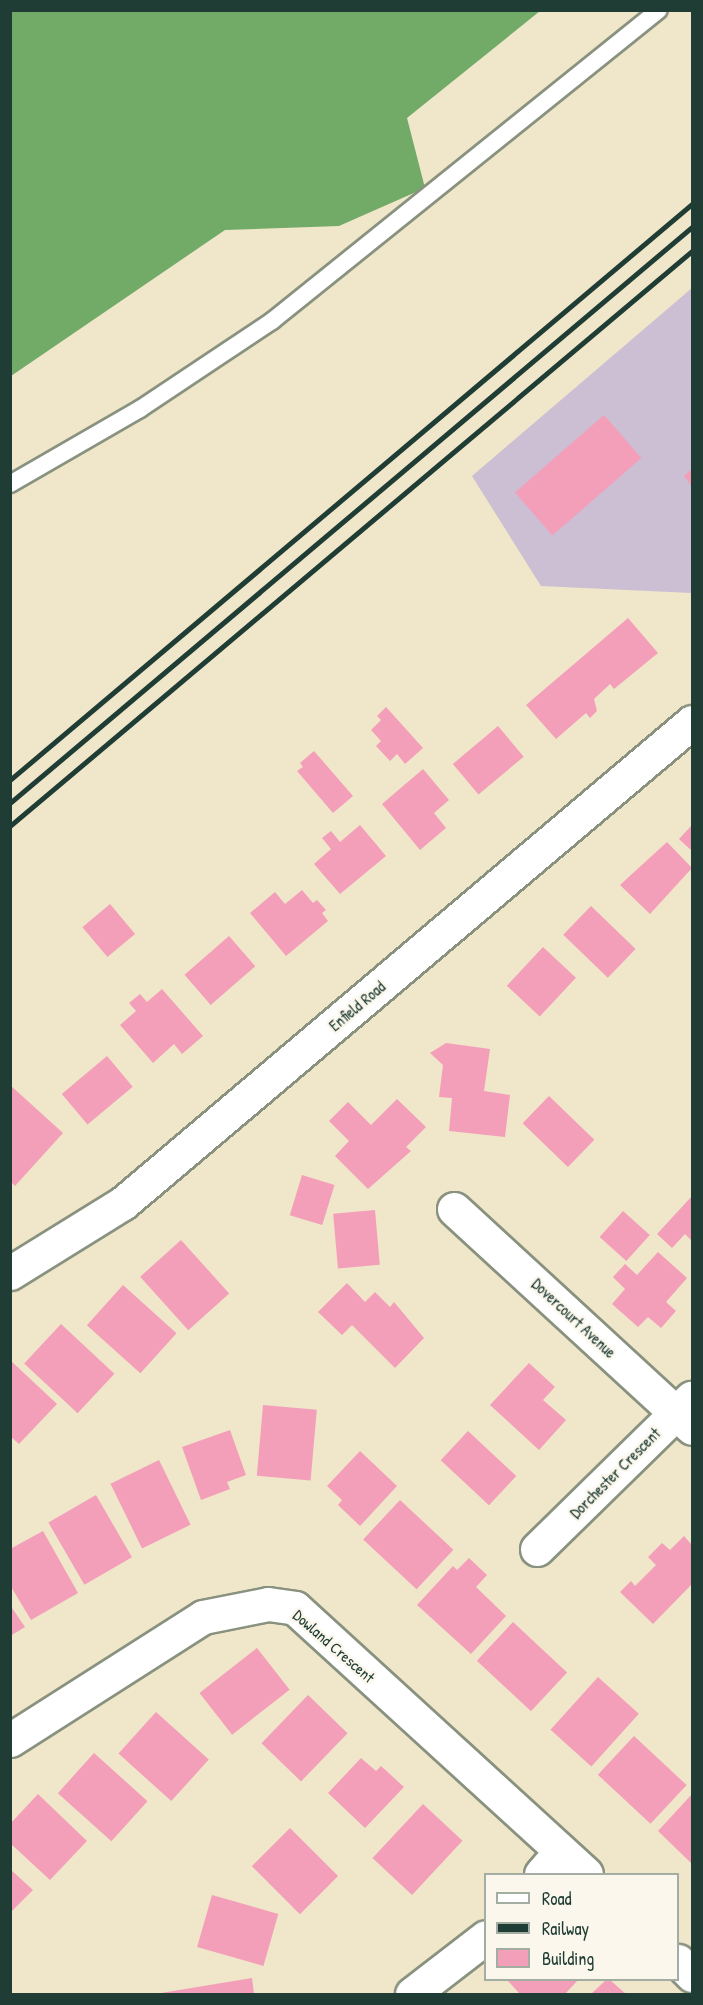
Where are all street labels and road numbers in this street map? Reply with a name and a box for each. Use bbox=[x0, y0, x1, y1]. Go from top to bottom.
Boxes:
street label: Enfield Road bbox=[325, 977, 389, 1035]
street label: Dovercourt Avenue bbox=[528, 1274, 620, 1362]
street label: Dorchester Crescent bbox=[566, 1424, 664, 1522]
street label: Dowland Crescent bbox=[289, 1605, 379, 1687]

